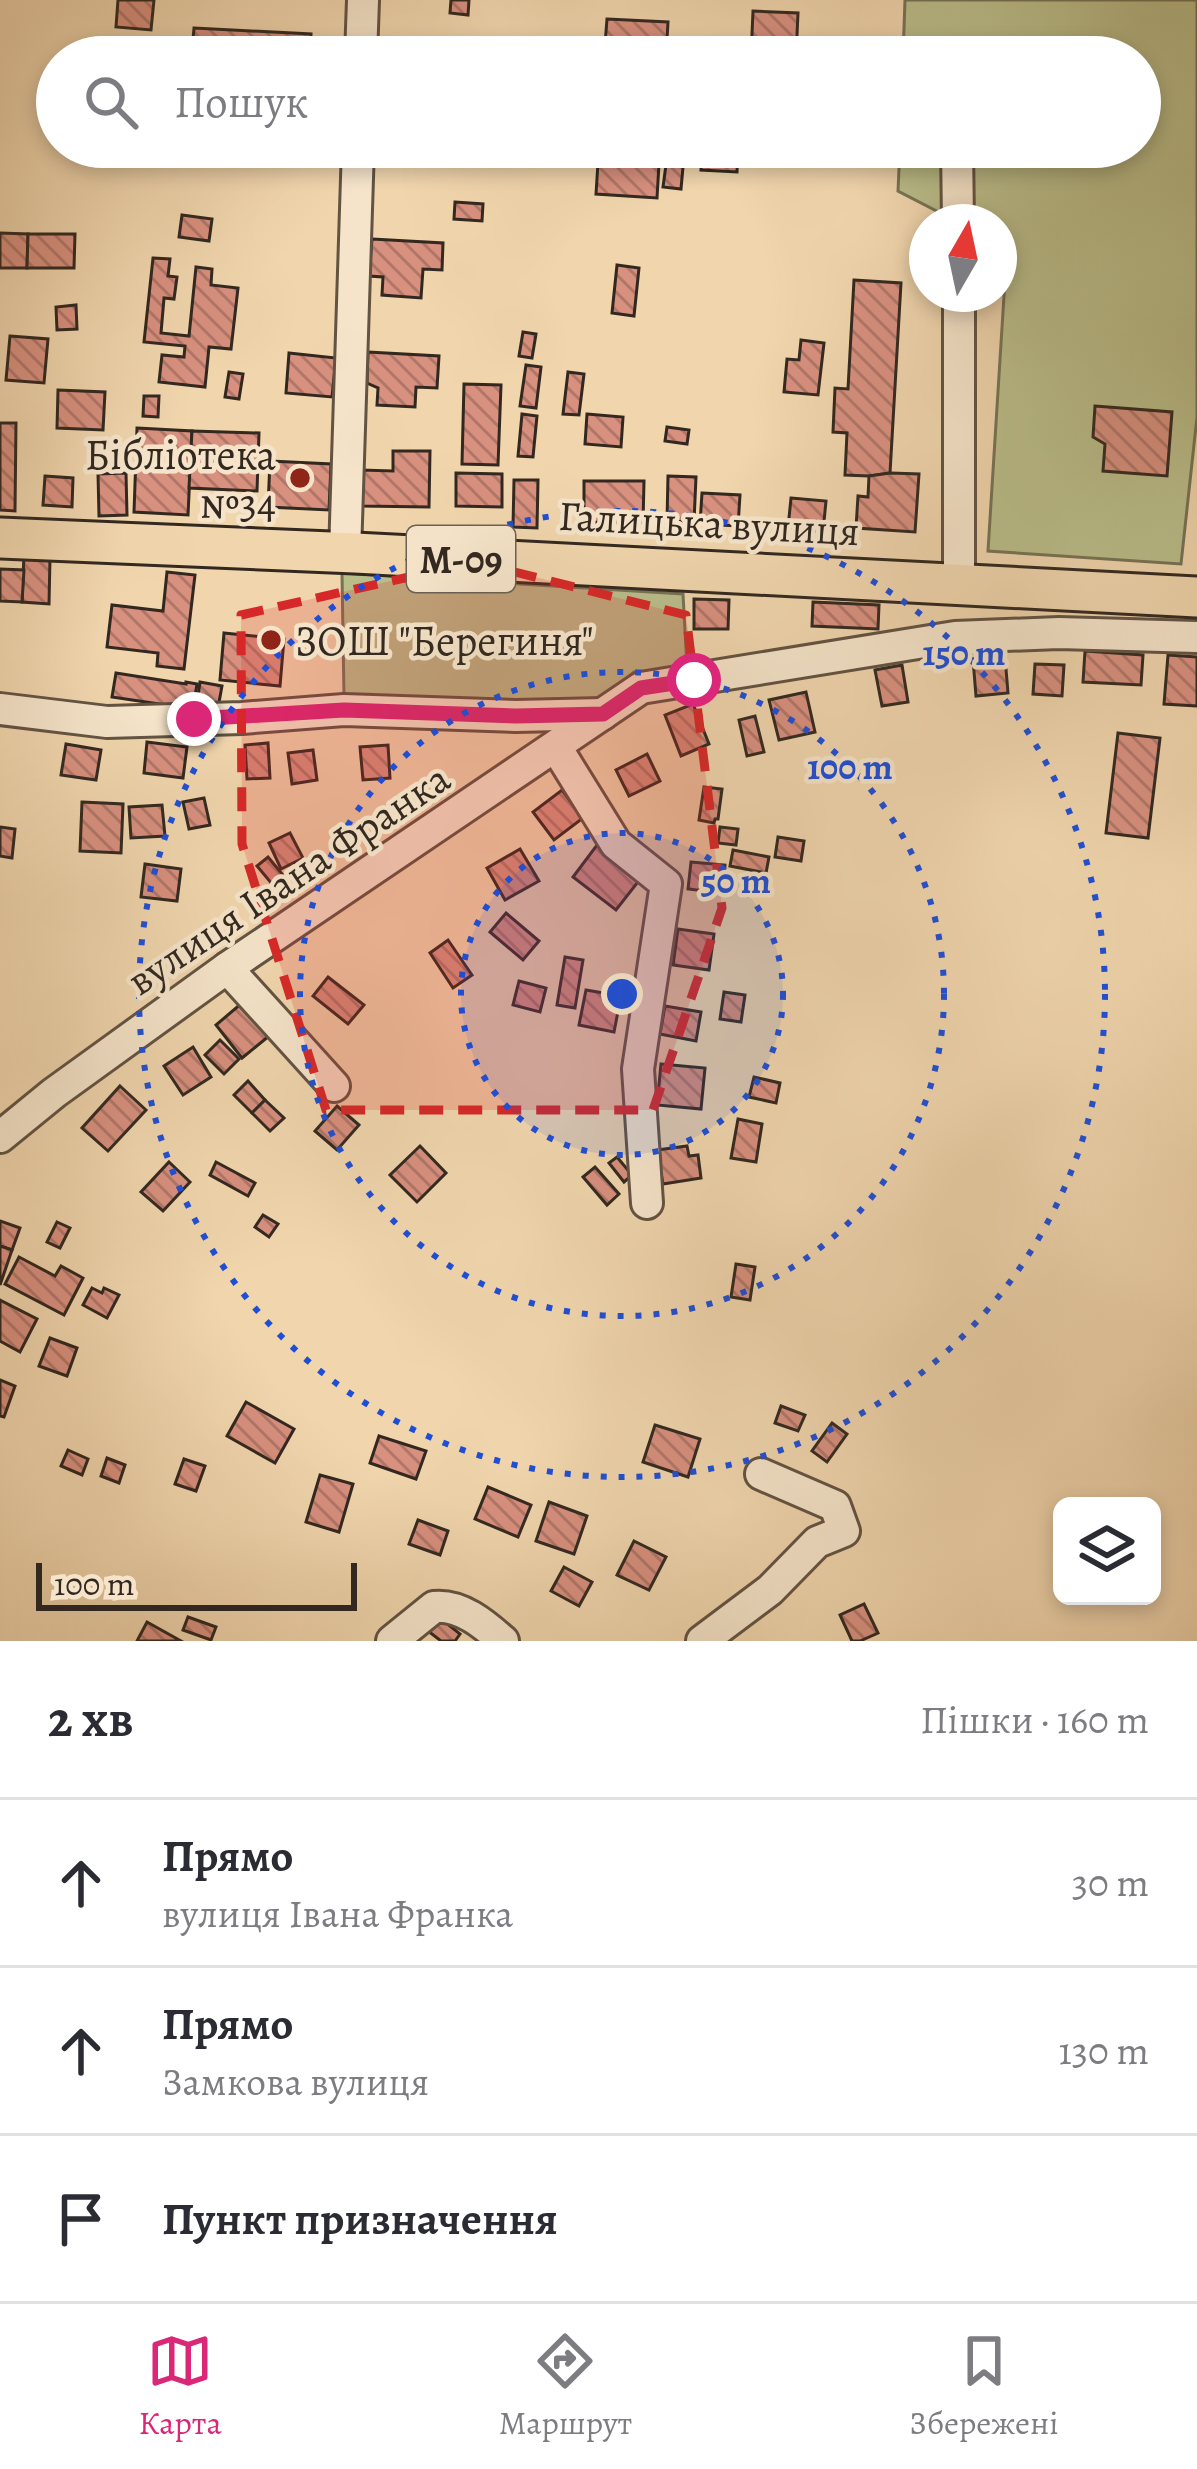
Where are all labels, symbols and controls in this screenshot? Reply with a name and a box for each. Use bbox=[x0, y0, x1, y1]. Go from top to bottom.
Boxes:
search box bbox=[36, 36, 1161, 168]
icon: search bbox=[78, 69, 144, 135]
text: Пошук bbox=[174, 71, 308, 133]
north arrow bbox=[909, 204, 1017, 312]
place label: Бібліотека №34 bbox=[85, 426, 277, 531]
marker: Бібліотека №34 bbox=[287, 465, 313, 491]
street label: Галицька вулиця bbox=[557, 487, 861, 559]
road number: М-09 bbox=[407, 526, 515, 592]
place label: ЗОШ "Берегиня" bbox=[295, 612, 594, 669]
marker: ЗОШ "Берегиня" bbox=[258, 627, 284, 653]
text: 150 m bbox=[923, 628, 1005, 677]
route start bbox=[667, 653, 721, 707]
route end bbox=[167, 692, 221, 746]
text: 100 m bbox=[807, 742, 893, 791]
street label: вулиця Івана Франка bbox=[115, 749, 461, 1008]
text: 50 m bbox=[701, 856, 771, 905]
centre of rings bbox=[601, 973, 643, 1015]
map controls bbox=[1053, 1497, 1161, 1605]
button: layers bbox=[1053, 1497, 1161, 1605]
scale bar bbox=[36, 1557, 357, 1610]
text: 100 m bbox=[54, 1561, 134, 1606]
text: 2 хв bbox=[48, 1684, 133, 1754]
text: Пішки · 160 m bbox=[920, 1693, 1149, 1746]
text: Прямо bbox=[162, 1825, 293, 1887]
icon: ahead bbox=[48, 1850, 114, 1916]
text: 30 m bbox=[1072, 1856, 1149, 1909]
text: вулиця Івана Франка bbox=[162, 1887, 513, 1940]
text: Прямо bbox=[162, 1993, 293, 2055]
icon: ahead bbox=[48, 2018, 114, 2084]
text: 130 m bbox=[1058, 2024, 1149, 2077]
text: Замкова вулиця bbox=[162, 2055, 429, 2108]
icon: arrive bbox=[48, 2186, 114, 2252]
text: Пункт призначення bbox=[162, 2188, 558, 2250]
tab: Карта bbox=[138, 2328, 222, 2445]
tab: Маршрут bbox=[499, 2328, 632, 2445]
tab: Збережені bbox=[909, 2328, 1058, 2445]

